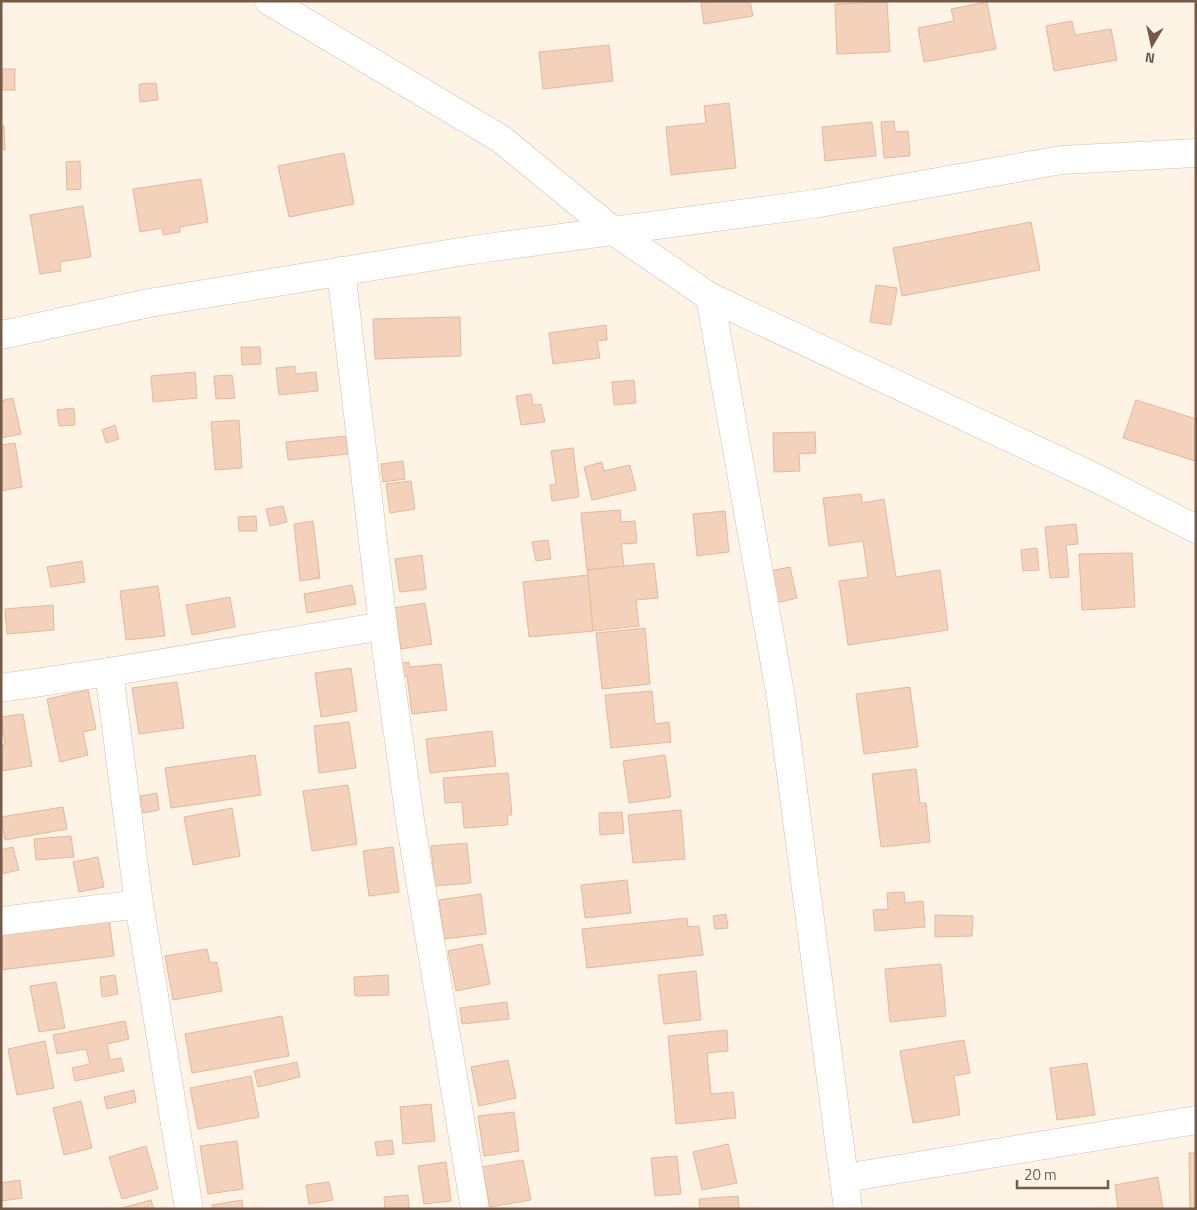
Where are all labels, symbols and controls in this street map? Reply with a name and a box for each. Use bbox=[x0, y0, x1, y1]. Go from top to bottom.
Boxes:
north arrow bbox=[1127, 20, 1177, 70]
text: N bbox=[1143, 47, 1156, 69]
scale bar bbox=[1017, 1158, 1108, 1190]
text: 20 m bbox=[1024, 1163, 1057, 1186]

